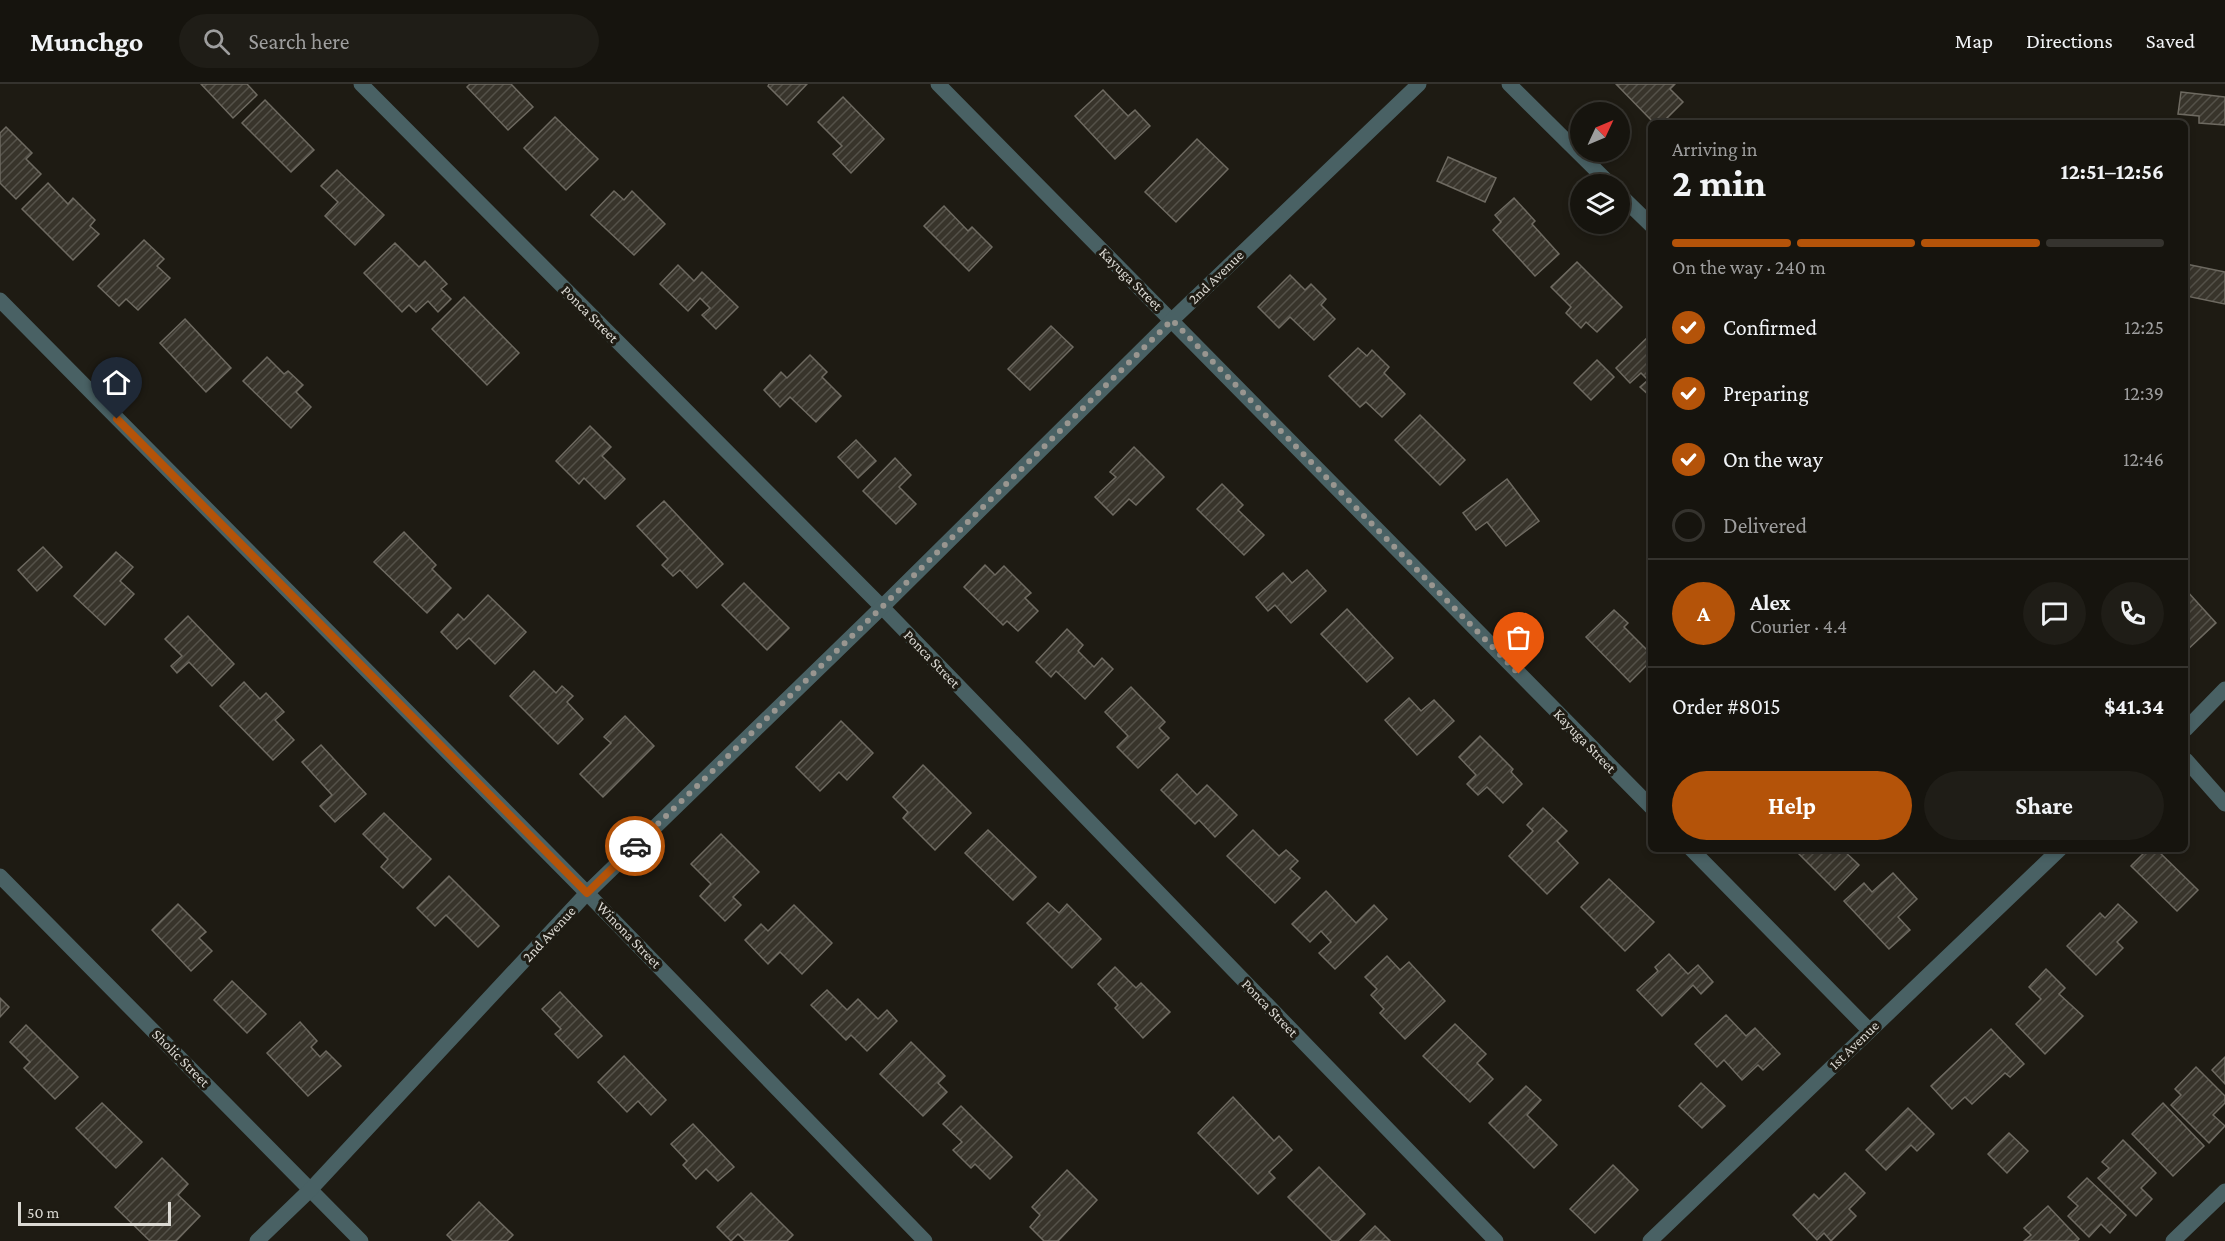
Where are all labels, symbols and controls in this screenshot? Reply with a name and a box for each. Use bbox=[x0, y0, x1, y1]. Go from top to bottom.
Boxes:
search box bbox=[179, 14, 599, 68]
icon: search bbox=[200, 25, 233, 58]
text: Munchgo bbox=[30, 26, 143, 57]
text: Search here bbox=[248, 29, 349, 54]
text: Map bbox=[1955, 29, 1993, 53]
text: Directions bbox=[2026, 29, 2113, 53]
text: Saved bbox=[2146, 29, 2195, 53]
north arrow bbox=[1570, 102, 1630, 162]
map controls bbox=[1570, 102, 1630, 234]
text: Arriving in bbox=[1672, 138, 1757, 160]
text: 12:51–12:56 bbox=[2060, 159, 2164, 184]
text: 2 min bbox=[1672, 161, 1766, 204]
button: layers bbox=[1570, 174, 1630, 234]
street label: Kayuga Street bbox=[1096, 244, 1166, 315]
street label: 2nd Avenue bbox=[1185, 247, 1247, 307]
text: On the way · 240 m bbox=[1672, 256, 1826, 278]
street label: Ponca Street bbox=[558, 282, 622, 346]
icon: check bbox=[1672, 311, 1705, 344]
text: Confirmed bbox=[1723, 315, 1817, 340]
text: 12:25 bbox=[2124, 316, 2164, 338]
pin bbox=[91, 357, 142, 419]
icon: home bbox=[100, 366, 133, 399]
icon: check bbox=[1672, 377, 1705, 410]
text: Preparing bbox=[1723, 381, 1809, 406]
text: 12:39 bbox=[2124, 382, 2164, 404]
icon: check bbox=[1672, 443, 1705, 476]
text: On the way bbox=[1723, 447, 1823, 472]
text: 12:46 bbox=[2123, 448, 2164, 470]
text: Delivered bbox=[1723, 513, 1807, 538]
button: chat bbox=[2023, 582, 2086, 645]
button: phone bbox=[2101, 582, 2164, 645]
text: Alex bbox=[1750, 590, 1791, 615]
text: A bbox=[1697, 601, 1710, 626]
pin bbox=[1493, 612, 1544, 674]
text: Courier · 4.4 bbox=[1750, 615, 1847, 637]
icon: bag bbox=[1502, 621, 1535, 654]
street label: Ponca Street bbox=[901, 627, 964, 692]
text: Order #8015 bbox=[1672, 694, 1781, 719]
text: $41.34 bbox=[2104, 694, 2164, 719]
street label: Kayuga Street bbox=[1550, 706, 1620, 778]
button: Help bbox=[1672, 771, 1912, 840]
button: Share bbox=[1924, 771, 2164, 840]
courier bbox=[605, 816, 665, 876]
icon: car bbox=[619, 830, 652, 863]
street label: Winona Street bbox=[593, 899, 665, 972]
street label: 2nd Avenue bbox=[519, 903, 579, 965]
street label: Ponca Street bbox=[1239, 976, 1302, 1041]
street label: 1st Avenue bbox=[1826, 1017, 1882, 1073]
street label: Sholic Street bbox=[149, 1026, 214, 1091]
scale bar bbox=[18, 1199, 171, 1226]
text: 50 m bbox=[27, 1204, 59, 1221]

